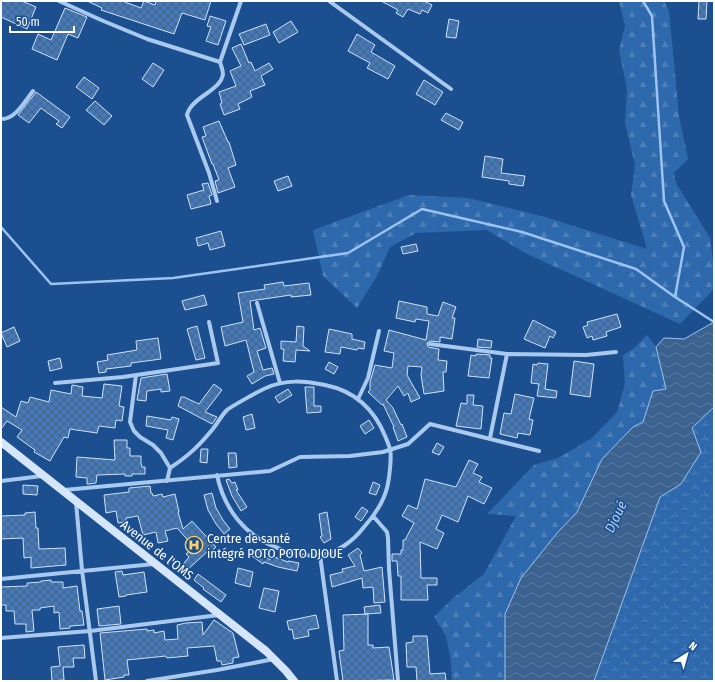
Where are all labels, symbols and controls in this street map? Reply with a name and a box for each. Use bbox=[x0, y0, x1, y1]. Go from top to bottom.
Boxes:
scale bar bbox=[10, 8, 74, 34]
text: 50 m bbox=[16, 15, 40, 29]
water label: Djoué bbox=[601, 498, 631, 536]
street label: Avenue de l'OMS bbox=[118, 517, 196, 583]
place label: Centre de santé intégré POTO POTO DJOUE bbox=[207, 531, 343, 561]
hospital icon: Centre de santé intégré POTO POTO DJOUE bbox=[184, 535, 204, 555]
north arrow bbox=[667, 634, 707, 674]
text: N bbox=[686, 639, 699, 654]

